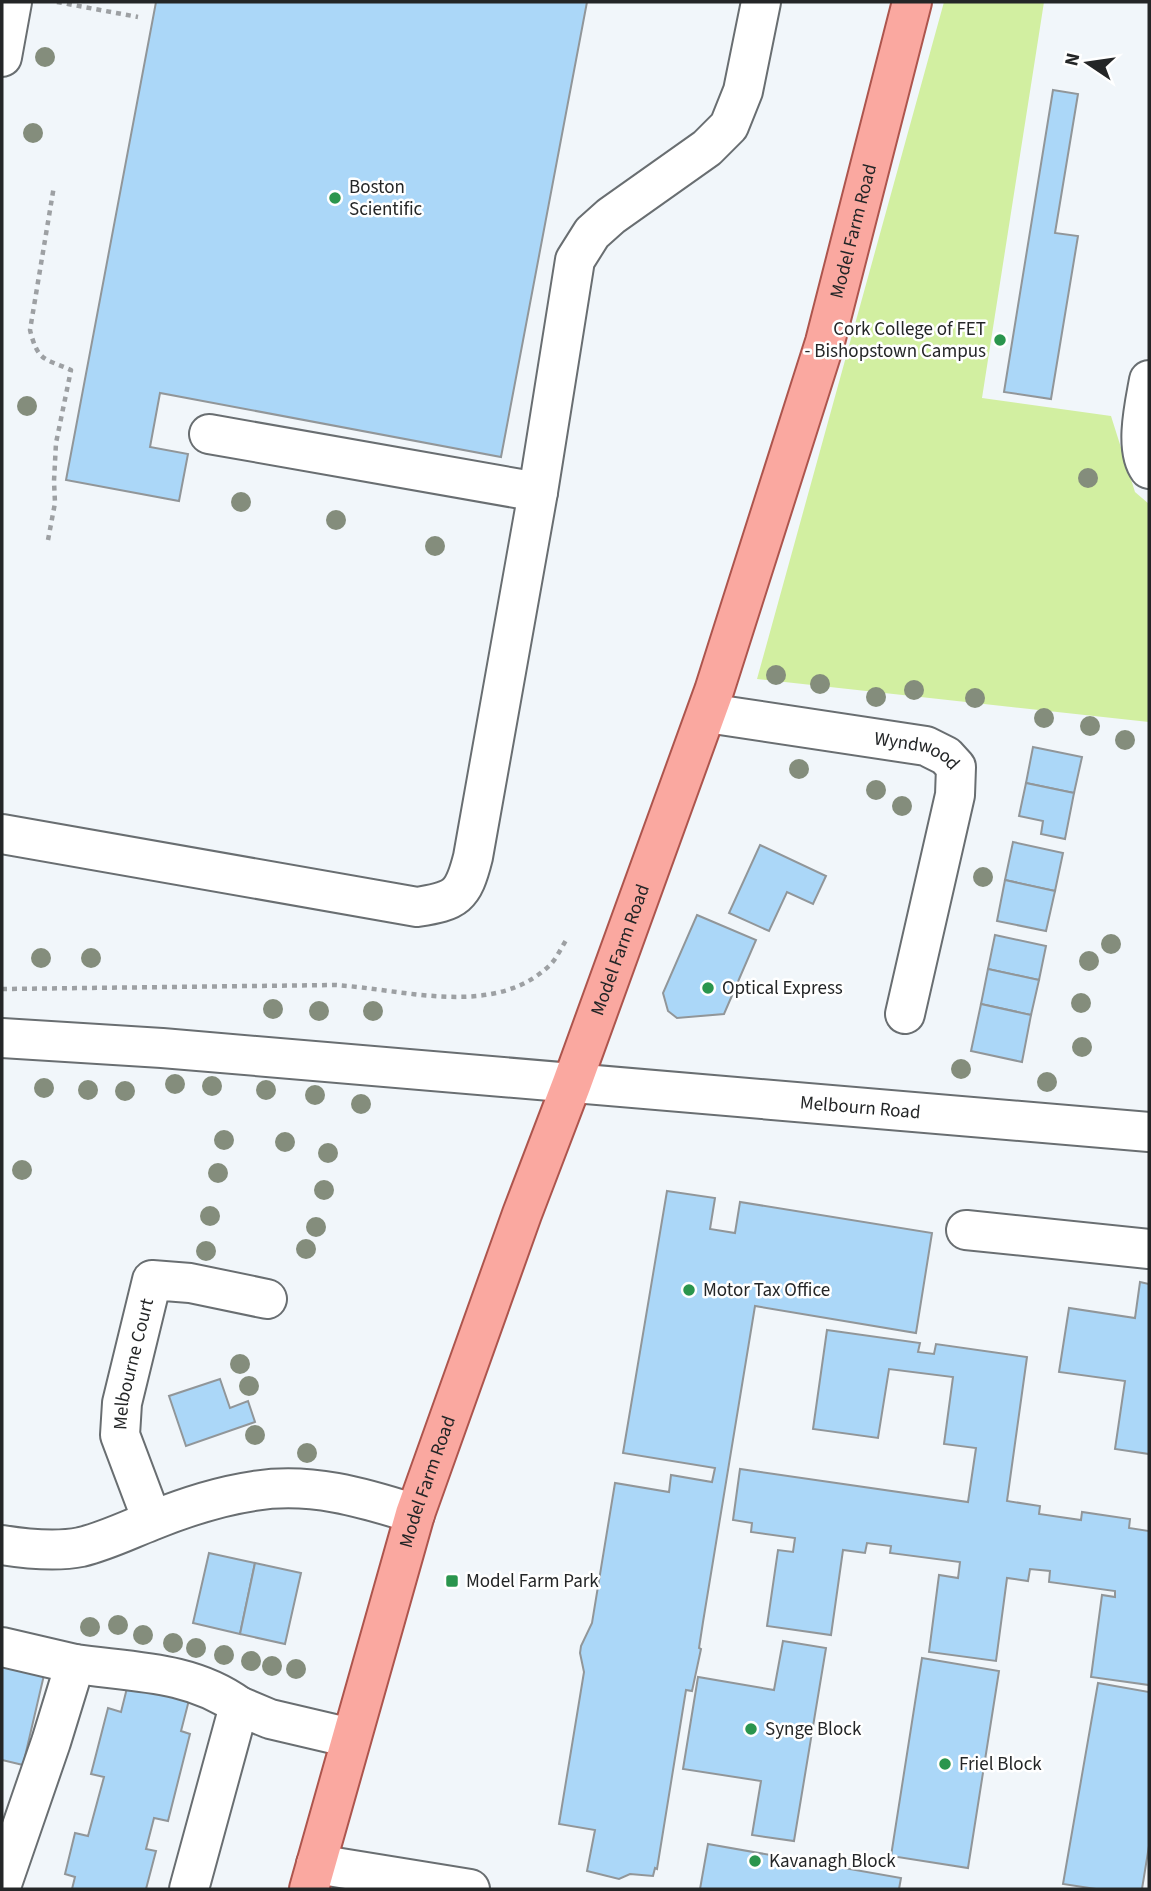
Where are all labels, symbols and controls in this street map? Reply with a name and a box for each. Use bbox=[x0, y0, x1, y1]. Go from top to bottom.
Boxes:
north arrow bbox=[1053, 28, 1123, 98]
text: N bbox=[1058, 50, 1087, 69]
street label: Model Farm Road bbox=[823, 161, 884, 301]
place label: Boston Scientific bbox=[349, 174, 423, 223]
marker: Boston Scientific bbox=[327, 190, 343, 206]
place label: Cork College of FET - Bishopstown Campus bbox=[805, 316, 986, 365]
marker: Cork College of FET - Bishopstown Campus bbox=[992, 332, 1008, 348]
street label: Wyndwood bbox=[872, 725, 966, 776]
street label: Model Farm Road bbox=[584, 880, 656, 1019]
place label: Optical Express bbox=[722, 975, 843, 1002]
marker: Optical Express bbox=[700, 980, 716, 996]
street label: Melbourn Road bbox=[799, 1089, 922, 1126]
place label: Motor Tax Office bbox=[703, 1277, 830, 1304]
marker: Motor Tax Office bbox=[681, 1282, 697, 1298]
street label: Melbourne Court bbox=[107, 1295, 161, 1431]
street label: Model Farm Road bbox=[393, 1412, 462, 1551]
place label: Model Farm Park bbox=[466, 1568, 599, 1595]
marker: Model Farm Park bbox=[444, 1573, 460, 1589]
place label: Synge Block bbox=[765, 1716, 862, 1743]
marker: Synge Block bbox=[743, 1721, 759, 1737]
place label: Friel Block bbox=[959, 1751, 1042, 1778]
marker: Friel Block bbox=[937, 1756, 953, 1772]
place label: Kavanagh Block bbox=[769, 1848, 896, 1875]
marker: Kavanagh Block bbox=[747, 1853, 763, 1869]

